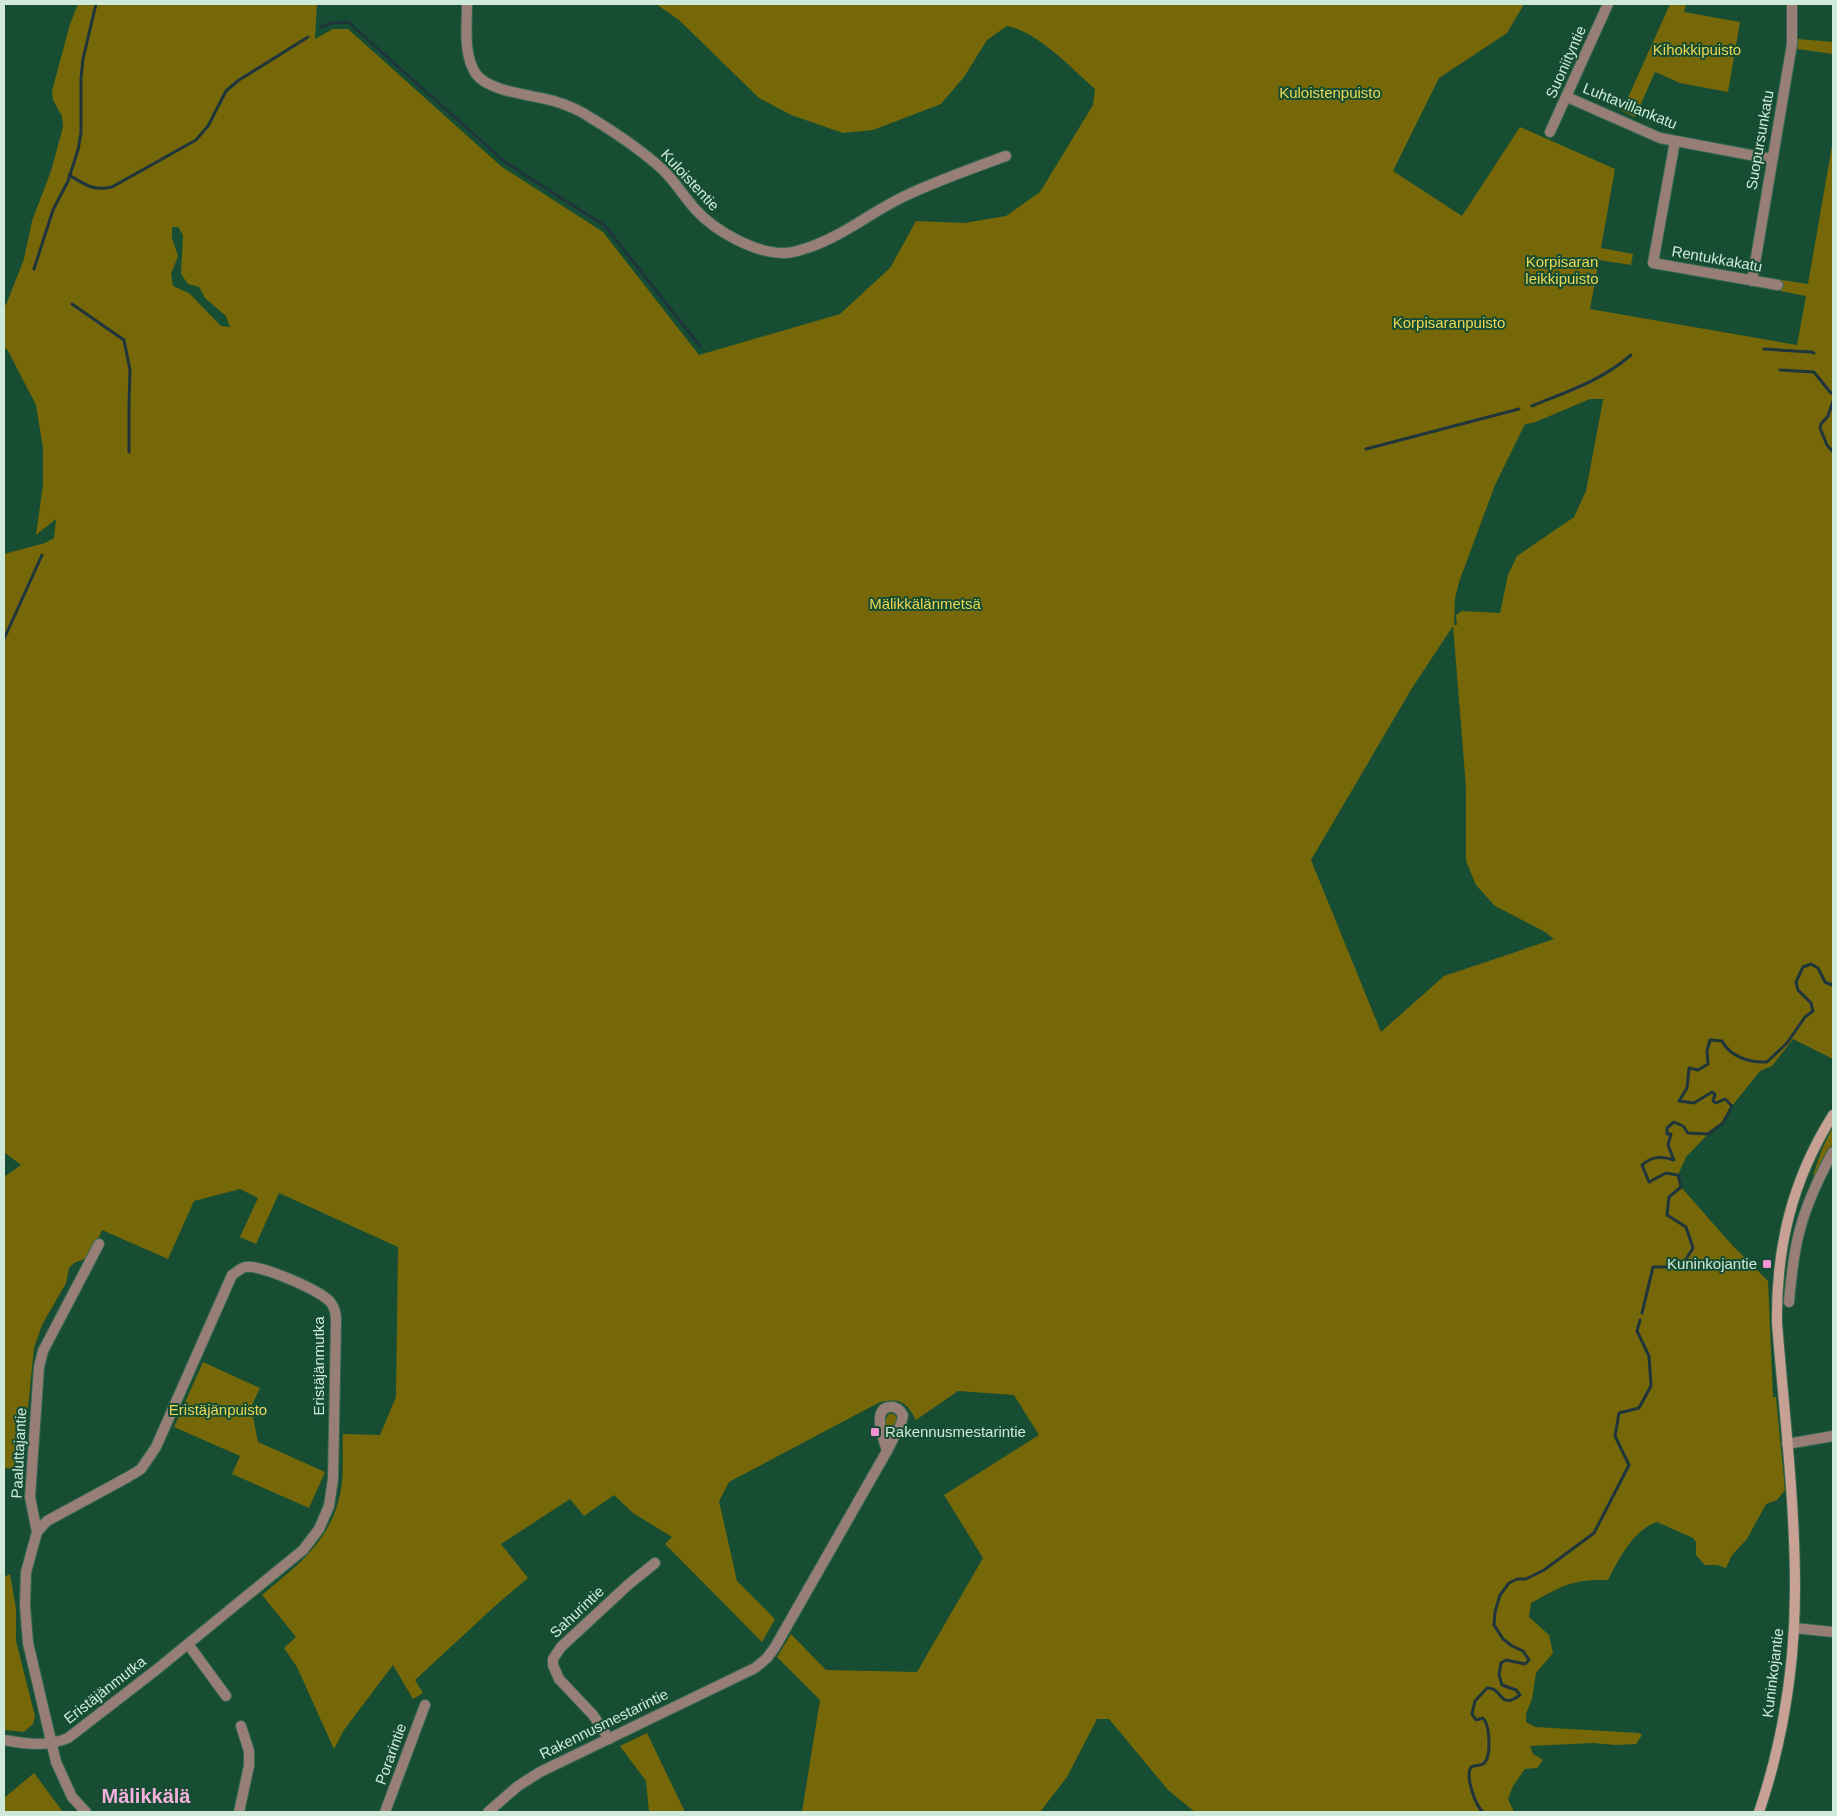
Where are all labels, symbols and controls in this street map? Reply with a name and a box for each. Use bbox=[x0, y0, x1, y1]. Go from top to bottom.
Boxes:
street label: Suoniityntie bbox=[1542, 23, 1589, 101]
park label: Kihokkipuisto bbox=[1653, 41, 1741, 58]
street label: Luhtavillankatu bbox=[1581, 79, 1680, 132]
park label: Kuloistenpuisto bbox=[1279, 84, 1381, 101]
street label: Suopursunkatu bbox=[1742, 89, 1777, 191]
street label: Kuloistentie bbox=[658, 145, 723, 214]
street label: Rentukkakatu bbox=[1670, 242, 1764, 275]
park label: Korpisaran leikkipuisto bbox=[1525, 253, 1599, 287]
park label: Korpisaranpuisto bbox=[1393, 314, 1505, 331]
park label: Mälikkälänmetsä bbox=[869, 595, 982, 612]
place label: Kuninkojantie bbox=[1667, 1255, 1757, 1272]
marker: Kuninkojantie bbox=[1761, 1258, 1773, 1270]
street label: Eristäjänmutka bbox=[310, 1316, 327, 1416]
park label: Eristäjänpuisto bbox=[169, 1401, 267, 1418]
street label: Paaluttajantie bbox=[8, 1407, 29, 1499]
place label: Rakennusmestarintie bbox=[885, 1423, 1026, 1440]
marker: Rakennusmestarintie bbox=[869, 1426, 881, 1438]
street label: Sahurintie bbox=[546, 1582, 607, 1641]
street label: Kuninkojantie bbox=[1759, 1627, 1786, 1719]
street label: Eristäjänmutka bbox=[60, 1652, 150, 1727]
street label: Rakennusmestarintie bbox=[537, 1685, 671, 1762]
street label: Porarintie bbox=[372, 1721, 409, 1787]
district label: Mälikkälä bbox=[102, 1785, 191, 1807]

